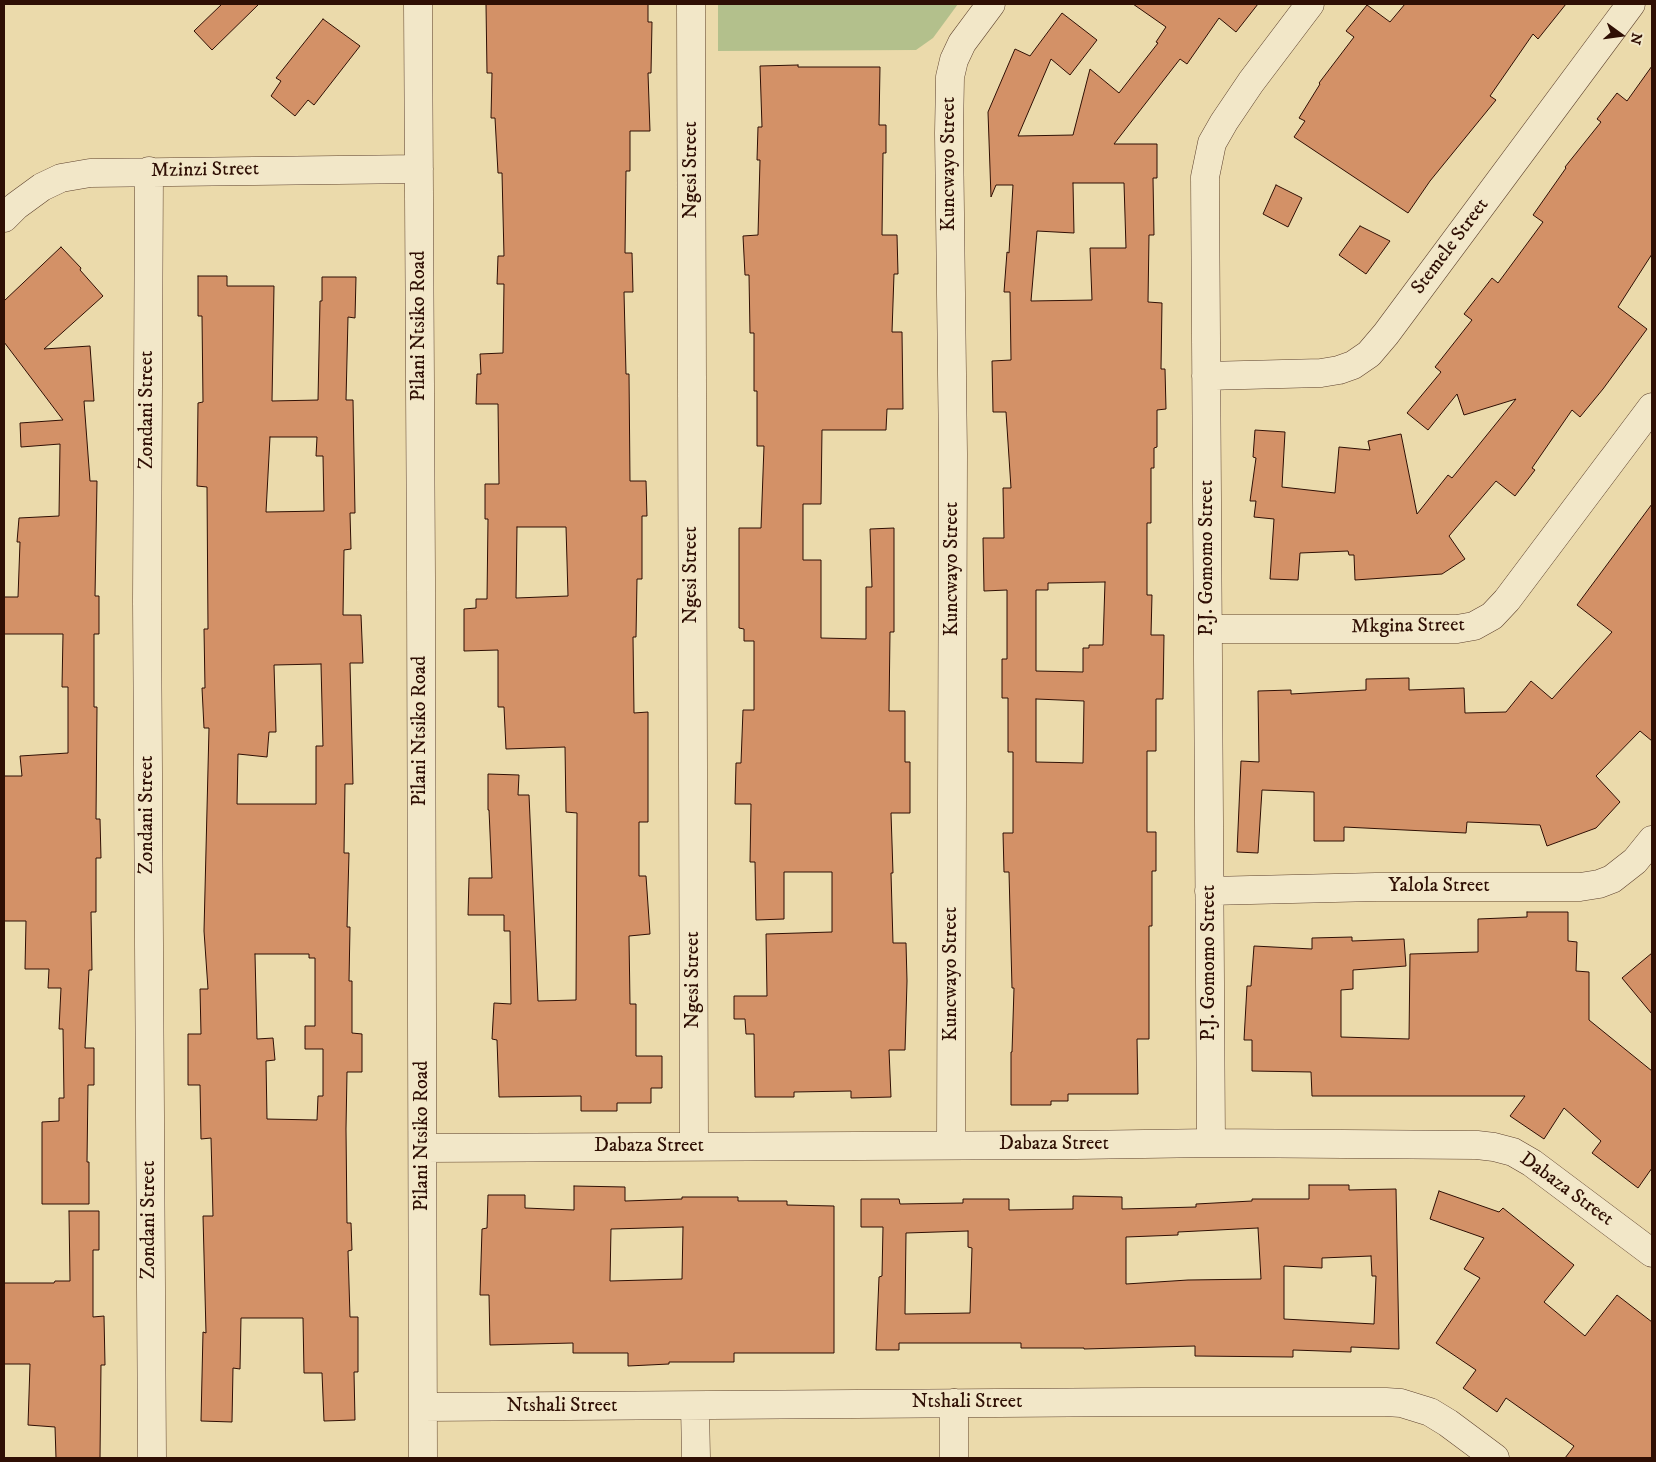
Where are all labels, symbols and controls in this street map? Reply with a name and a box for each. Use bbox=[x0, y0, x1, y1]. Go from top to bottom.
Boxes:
north arrow bbox=[1596, 10, 1646, 60]
text: N bbox=[1625, 31, 1646, 46]
street label: Kuncwayo Street bbox=[938, 97, 962, 231]
street label: Ngesi Street bbox=[680, 121, 704, 219]
street label: Mzinzi Street bbox=[151, 158, 259, 184]
street label: Stemele Street bbox=[1407, 194, 1495, 300]
street label: Pilani Ntsiko Road bbox=[408, 251, 432, 401]
street label: Zondani Street bbox=[136, 351, 160, 469]
street label: P.J. Gomomo Street bbox=[1196, 480, 1220, 636]
street label: Kuncwayo Street bbox=[941, 502, 965, 636]
street label: Ngesi Street bbox=[680, 526, 704, 624]
street label: Mkgina Street bbox=[1351, 614, 1465, 640]
street label: Pilani Ntsiko Road bbox=[409, 656, 433, 806]
street label: Zondani Street bbox=[136, 756, 160, 874]
street label: Yalola Street bbox=[1388, 875, 1490, 899]
street label: P.J. Gomomo Street bbox=[1198, 885, 1222, 1041]
street label: Kuncwayo Street bbox=[940, 907, 964, 1041]
street label: Ngesi Street bbox=[682, 931, 706, 1029]
street label: Pilani Ntsiko Road bbox=[411, 1061, 435, 1211]
street label: Dabaza Street bbox=[999, 1133, 1109, 1157]
street label: Dabaza Street bbox=[594, 1135, 704, 1159]
street label: Dabaza Street bbox=[1514, 1148, 1618, 1232]
street label: Zondani Street bbox=[138, 1161, 162, 1279]
street label: Ntshali Street bbox=[912, 1391, 1022, 1415]
street label: Ntshali Street bbox=[507, 1395, 617, 1419]

